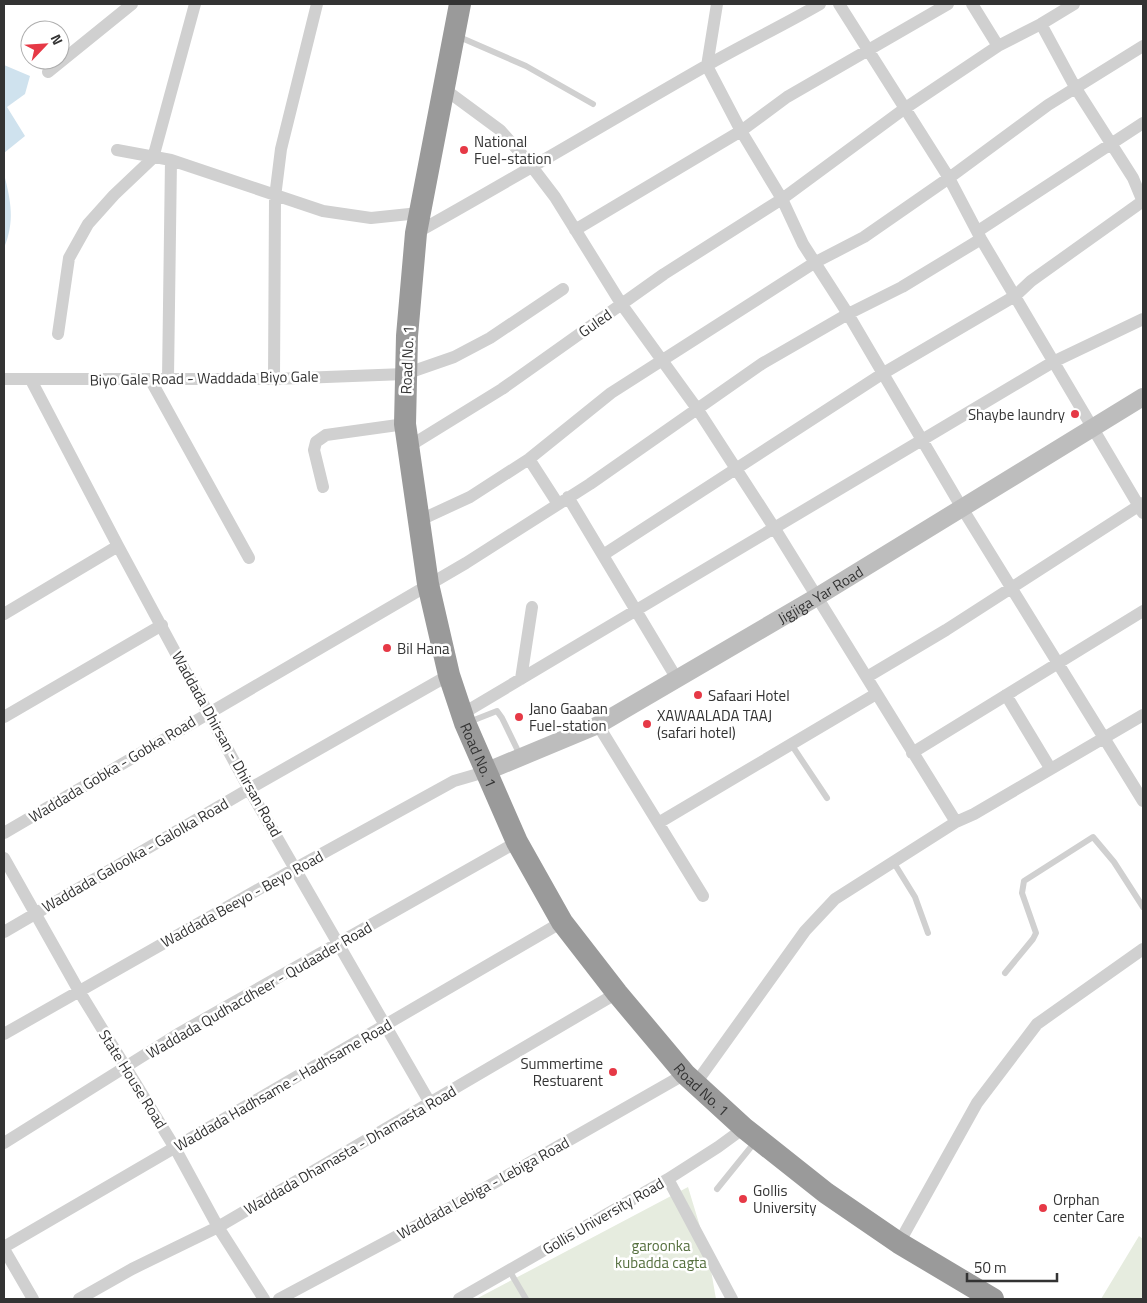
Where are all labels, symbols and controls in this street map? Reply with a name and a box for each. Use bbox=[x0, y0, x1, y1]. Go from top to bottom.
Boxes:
north arrow bbox=[20, 20, 70, 70]
text: N bbox=[46, 30, 69, 48]
place label: National Fuel-station bbox=[474, 130, 551, 170]
marker: National Fuel-station bbox=[458, 144, 470, 156]
street label: Guled bbox=[574, 303, 616, 343]
street label: Road No. 1 bbox=[394, 325, 420, 395]
street label: Biyo Gale Road - Waddada Biyo Gale bbox=[89, 365, 319, 391]
place label: Shaybe laundry bbox=[968, 403, 1065, 426]
marker: Shaybe laundry bbox=[1069, 408, 1081, 420]
street label: Jigjiga Yar Road bbox=[773, 560, 867, 629]
place label: Bil Hana bbox=[397, 637, 450, 660]
marker: Bil Hana bbox=[381, 642, 393, 654]
street label: Waddada Dhirsan - Dhirsan Road bbox=[166, 647, 288, 841]
place label: Safaari Hotel bbox=[708, 684, 790, 707]
marker: Safaari Hotel bbox=[692, 689, 704, 701]
place label: Jano Gaaban Fuel-station bbox=[529, 697, 608, 737]
place label: XAWAALADA TAAJ (safari hotel) bbox=[657, 704, 772, 744]
street label: Waddada Gobka - Gobka Road bbox=[24, 710, 200, 828]
marker: Jano Gaaban Fuel-station bbox=[513, 711, 525, 723]
marker: XAWAALADA TAAJ (safari hotel) bbox=[641, 718, 653, 730]
street label: Road No. 1 bbox=[455, 719, 503, 791]
street label: Waddada Galoolka - Galolka Road bbox=[37, 792, 233, 918]
street label: Waddada Beeyo - Beyo Road bbox=[157, 845, 327, 953]
street label: Waddada Qudhacdheer - Qudaader Road bbox=[142, 916, 376, 1064]
street label: Waddada Hadhsame - Hadhsame Road bbox=[170, 1013, 396, 1157]
street label: State House Road bbox=[93, 1025, 173, 1133]
place label: Summertime Restuarent bbox=[520, 1052, 604, 1092]
street label: Road No. 1 bbox=[669, 1058, 735, 1121]
marker: Summertime Restuarent bbox=[607, 1066, 619, 1078]
street label: Waddada Dhamasta - Dhamasta Road bbox=[240, 1080, 460, 1220]
street label: Waddada Lebiga - Lebiga Road bbox=[393, 1131, 573, 1245]
street label: Gollis University Road bbox=[538, 1172, 668, 1260]
place label: Gollis University bbox=[753, 1179, 817, 1219]
place label: Orphan center Care bbox=[1053, 1188, 1125, 1228]
marker: Gollis University bbox=[737, 1193, 749, 1205]
marker: Orphan center Care bbox=[1037, 1202, 1049, 1214]
park label: garoonka kubadda cagta bbox=[615, 1234, 707, 1274]
scale bar bbox=[967, 1250, 1057, 1282]
text: 50 m bbox=[974, 1256, 1007, 1279]

